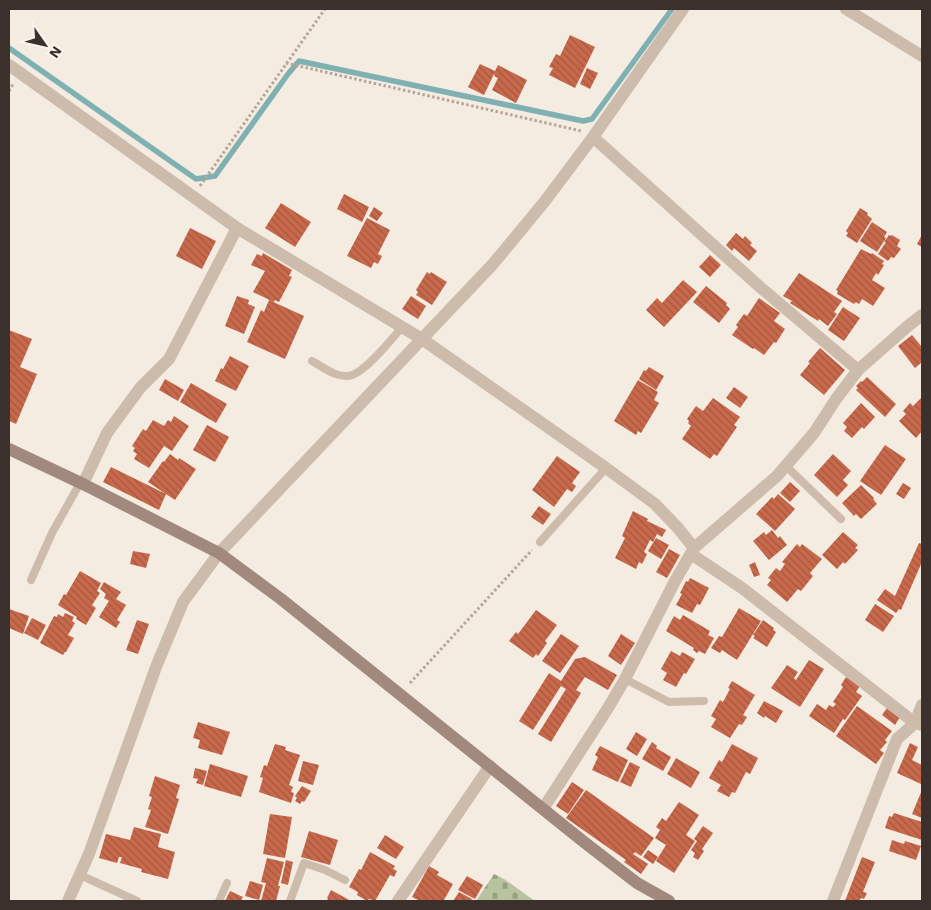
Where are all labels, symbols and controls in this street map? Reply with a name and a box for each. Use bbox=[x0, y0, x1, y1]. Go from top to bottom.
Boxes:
north arrow bbox=[20, 20, 70, 70]
text: N bbox=[46, 43, 65, 61]

